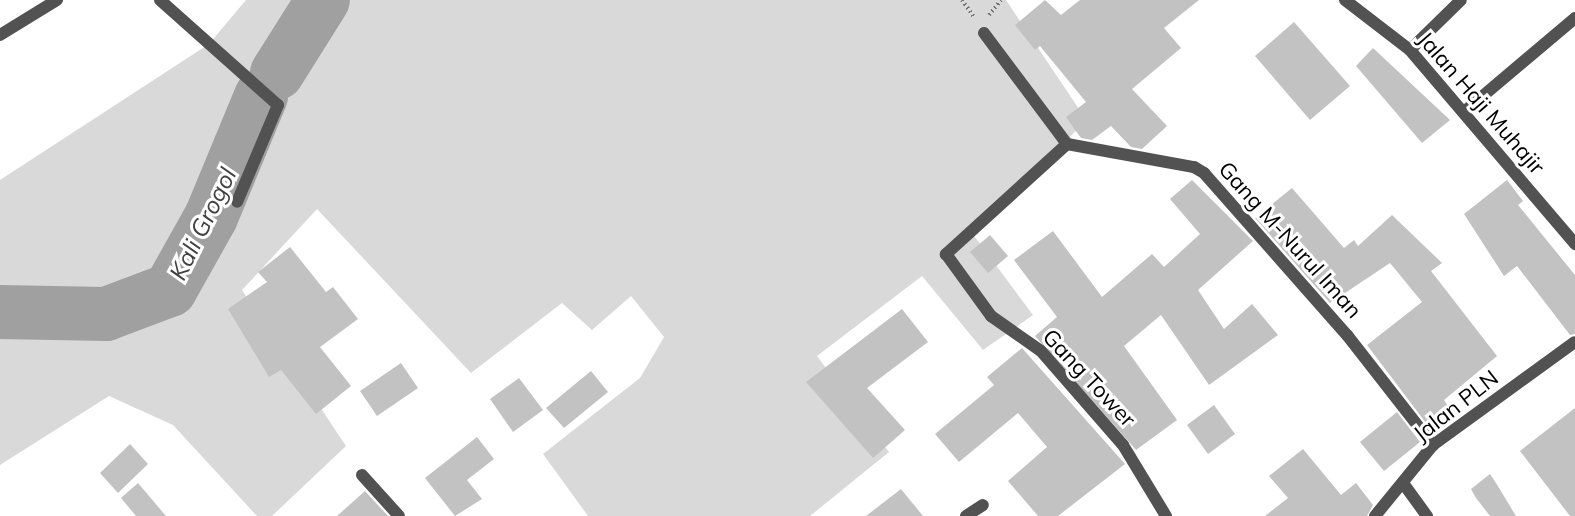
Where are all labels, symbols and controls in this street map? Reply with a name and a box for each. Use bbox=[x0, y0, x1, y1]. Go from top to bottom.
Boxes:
street label: Jalan Haji Muhajir bbox=[1412, 26, 1550, 180]
street label: Gang M-Nurul Iman bbox=[1213, 156, 1367, 324]
water label: Kali Grogol bbox=[164, 163, 242, 285]
street label: Gang Tower bbox=[1037, 324, 1141, 432]
street label: Jalan PLN bbox=[1408, 365, 1504, 447]

